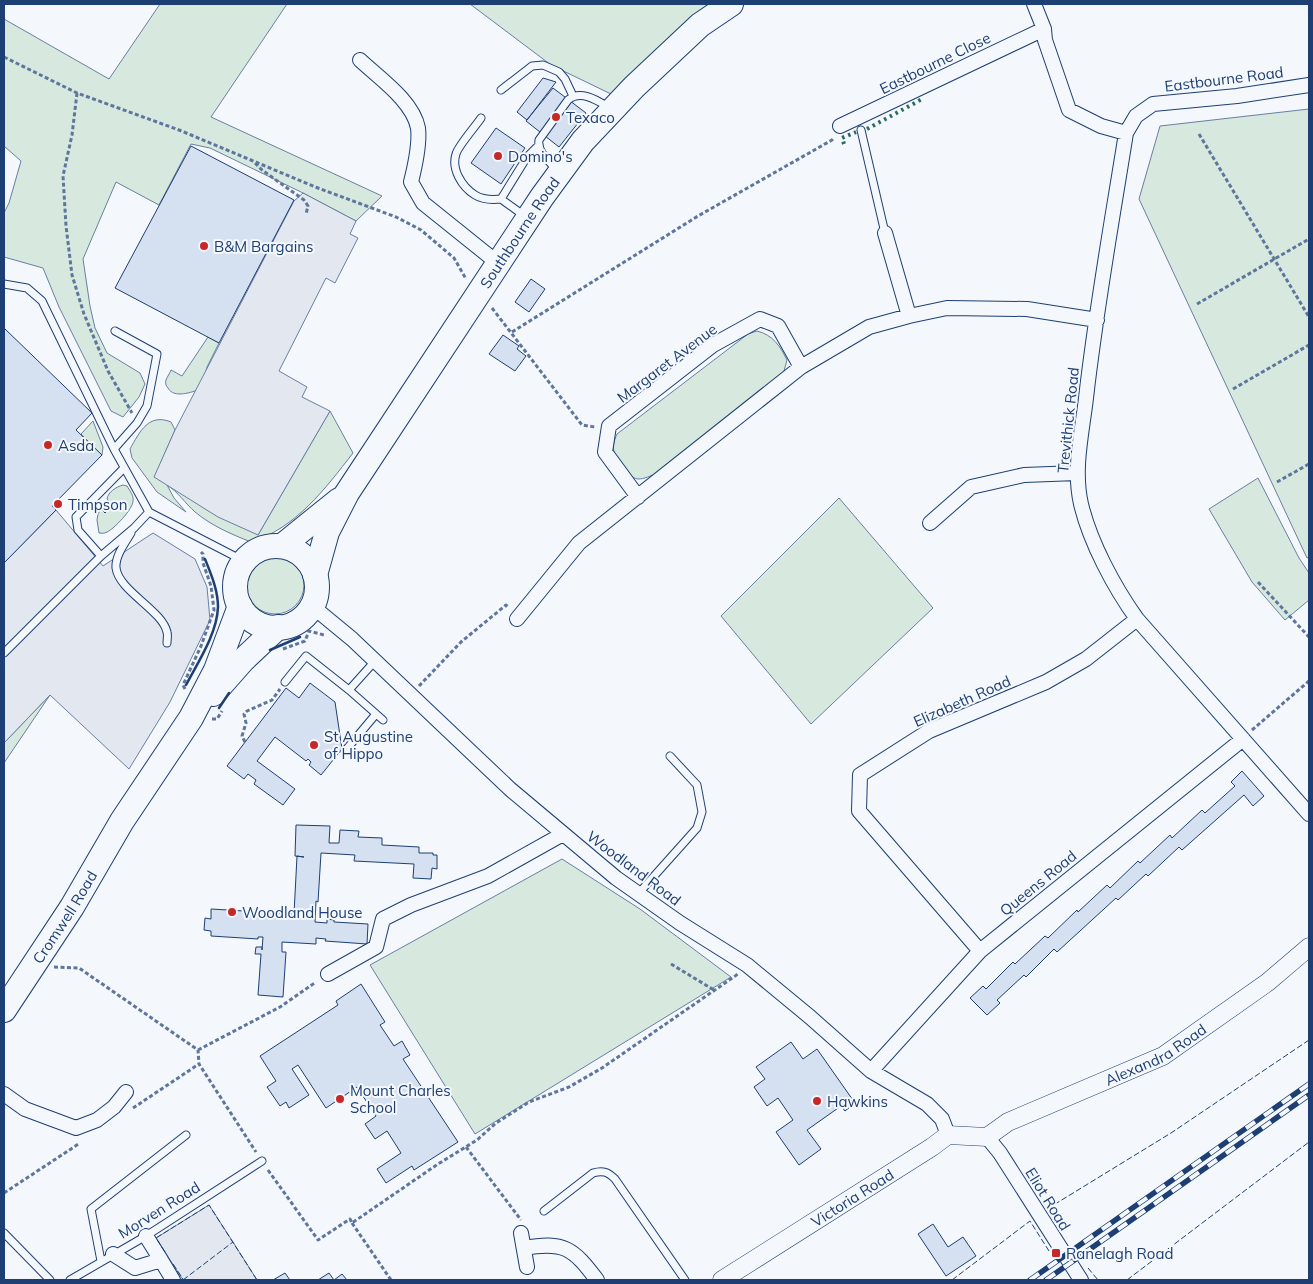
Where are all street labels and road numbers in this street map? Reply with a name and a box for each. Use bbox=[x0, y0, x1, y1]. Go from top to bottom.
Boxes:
street label: Eastbourne Close bbox=[877, 28, 993, 98]
street label: Eastbourne Road bbox=[1163, 62, 1285, 96]
street label: Southbourne Road bbox=[475, 173, 563, 292]
street label: Margaret Avenue bbox=[613, 319, 721, 407]
street label: Trevithick Road bbox=[1053, 366, 1083, 474]
street label: Elizabeth Road bbox=[910, 671, 1014, 731]
street label: Woodland Road bbox=[583, 826, 685, 910]
street label: Queens Road bbox=[996, 846, 1080, 920]
street label: Cromwell Road bbox=[28, 867, 101, 967]
street label: Alexandra Road bbox=[1102, 1019, 1210, 1089]
street label: Victoria Road bbox=[807, 1164, 897, 1231]
street label: Eliot Road bbox=[1021, 1164, 1075, 1234]
street label: Morven Road bbox=[115, 1177, 203, 1243]

